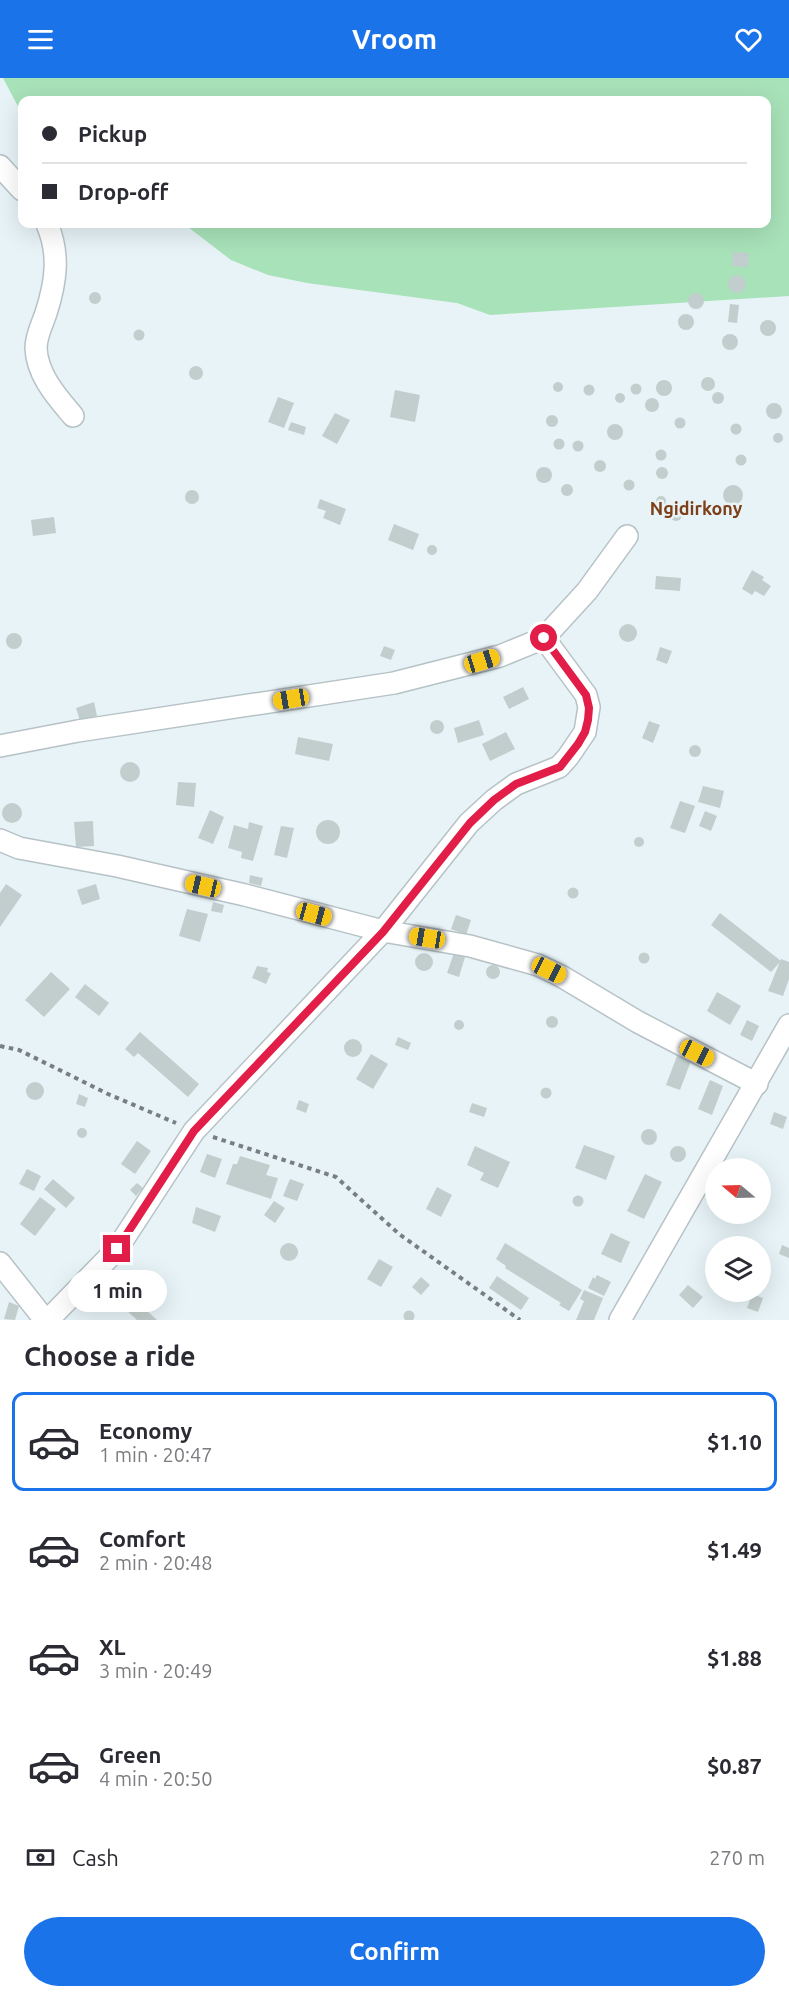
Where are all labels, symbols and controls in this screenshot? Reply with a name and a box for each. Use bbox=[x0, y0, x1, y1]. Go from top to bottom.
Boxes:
icon: menu bbox=[24, 23, 57, 56]
icon: heart bbox=[732, 23, 765, 56]
text: Vroom bbox=[352, 24, 437, 54]
text: Pickup bbox=[78, 121, 147, 146]
text: Drop-off bbox=[78, 179, 168, 204]
district label: Ngidirkony bbox=[650, 498, 743, 518]
route start bbox=[530, 624, 557, 651]
car bbox=[462, 647, 502, 675]
car bbox=[272, 687, 310, 711]
car bbox=[183, 873, 223, 899]
car bbox=[294, 901, 334, 927]
car bbox=[408, 926, 446, 950]
car bbox=[529, 954, 569, 986]
car bbox=[677, 1037, 717, 1069]
north arrow bbox=[705, 1158, 771, 1224]
map controls bbox=[705, 1158, 771, 1302]
route end bbox=[103, 1235, 130, 1262]
button: layers bbox=[705, 1236, 771, 1302]
callout: 1 min bbox=[68, 1270, 166, 1312]
text: 1 min bbox=[92, 1279, 143, 1302]
text: Choose a ride bbox=[24, 1341, 196, 1371]
icon: car bbox=[27, 1415, 81, 1469]
text: Economy bbox=[99, 1418, 192, 1443]
text: $1.10 bbox=[707, 1429, 762, 1454]
text: 1 min · 20:47 bbox=[99, 1443, 213, 1466]
icon: car bbox=[27, 1523, 81, 1577]
text: Comfort bbox=[99, 1526, 186, 1551]
text: $1.49 bbox=[707, 1537, 762, 1562]
text: 2 min · 20:48 bbox=[99, 1551, 213, 1574]
icon: car bbox=[27, 1631, 81, 1685]
text: XL bbox=[99, 1634, 126, 1659]
text: $1.88 bbox=[707, 1645, 762, 1670]
text: 3 min · 20:49 bbox=[99, 1659, 213, 1682]
icon: car bbox=[27, 1739, 81, 1793]
text: Green bbox=[99, 1742, 161, 1767]
text: $0.87 bbox=[707, 1753, 762, 1778]
text: 4 min · 20:50 bbox=[99, 1767, 213, 1790]
icon: cash bbox=[24, 1841, 57, 1874]
text: Cash bbox=[72, 1845, 119, 1870]
text: 270 m bbox=[709, 1846, 765, 1869]
button: Confirm bbox=[24, 1917, 765, 1986]

